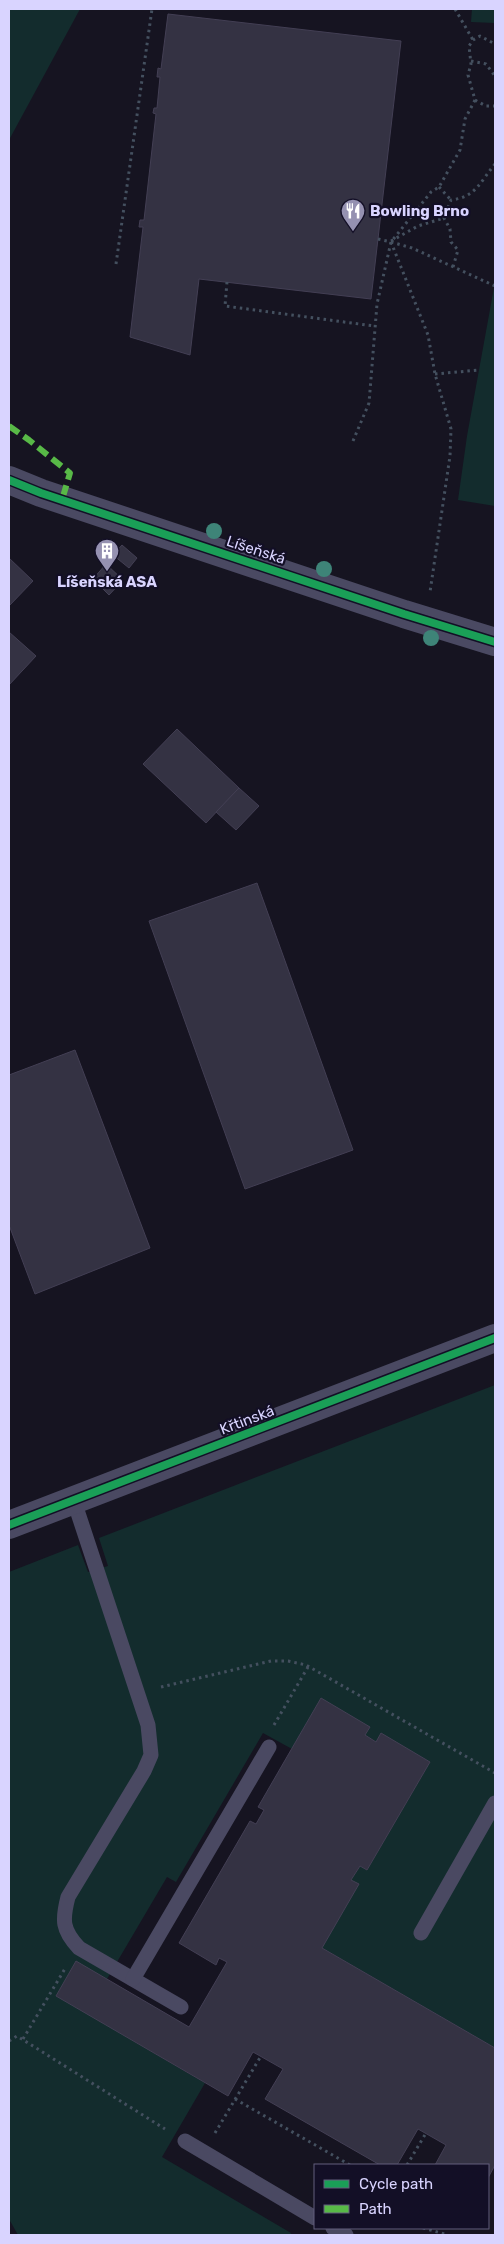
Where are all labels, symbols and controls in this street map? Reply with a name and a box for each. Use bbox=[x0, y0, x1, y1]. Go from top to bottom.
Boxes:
restaurant icon: Bowling Brno bbox=[340, 198, 366, 232]
place label: Bowling Brno bbox=[370, 202, 469, 220]
street label: Líšeňská bbox=[224, 532, 288, 568]
building icon: Líšeňská ASA bbox=[94, 538, 120, 572]
place label: Líšeňská ASA bbox=[57, 573, 157, 591]
street label: Křtinská bbox=[217, 1401, 277, 1439]
legend bbox=[314, 2164, 489, 2229]
text: Cycle path bbox=[359, 2175, 433, 2193]
text: Path bbox=[359, 2200, 392, 2218]

